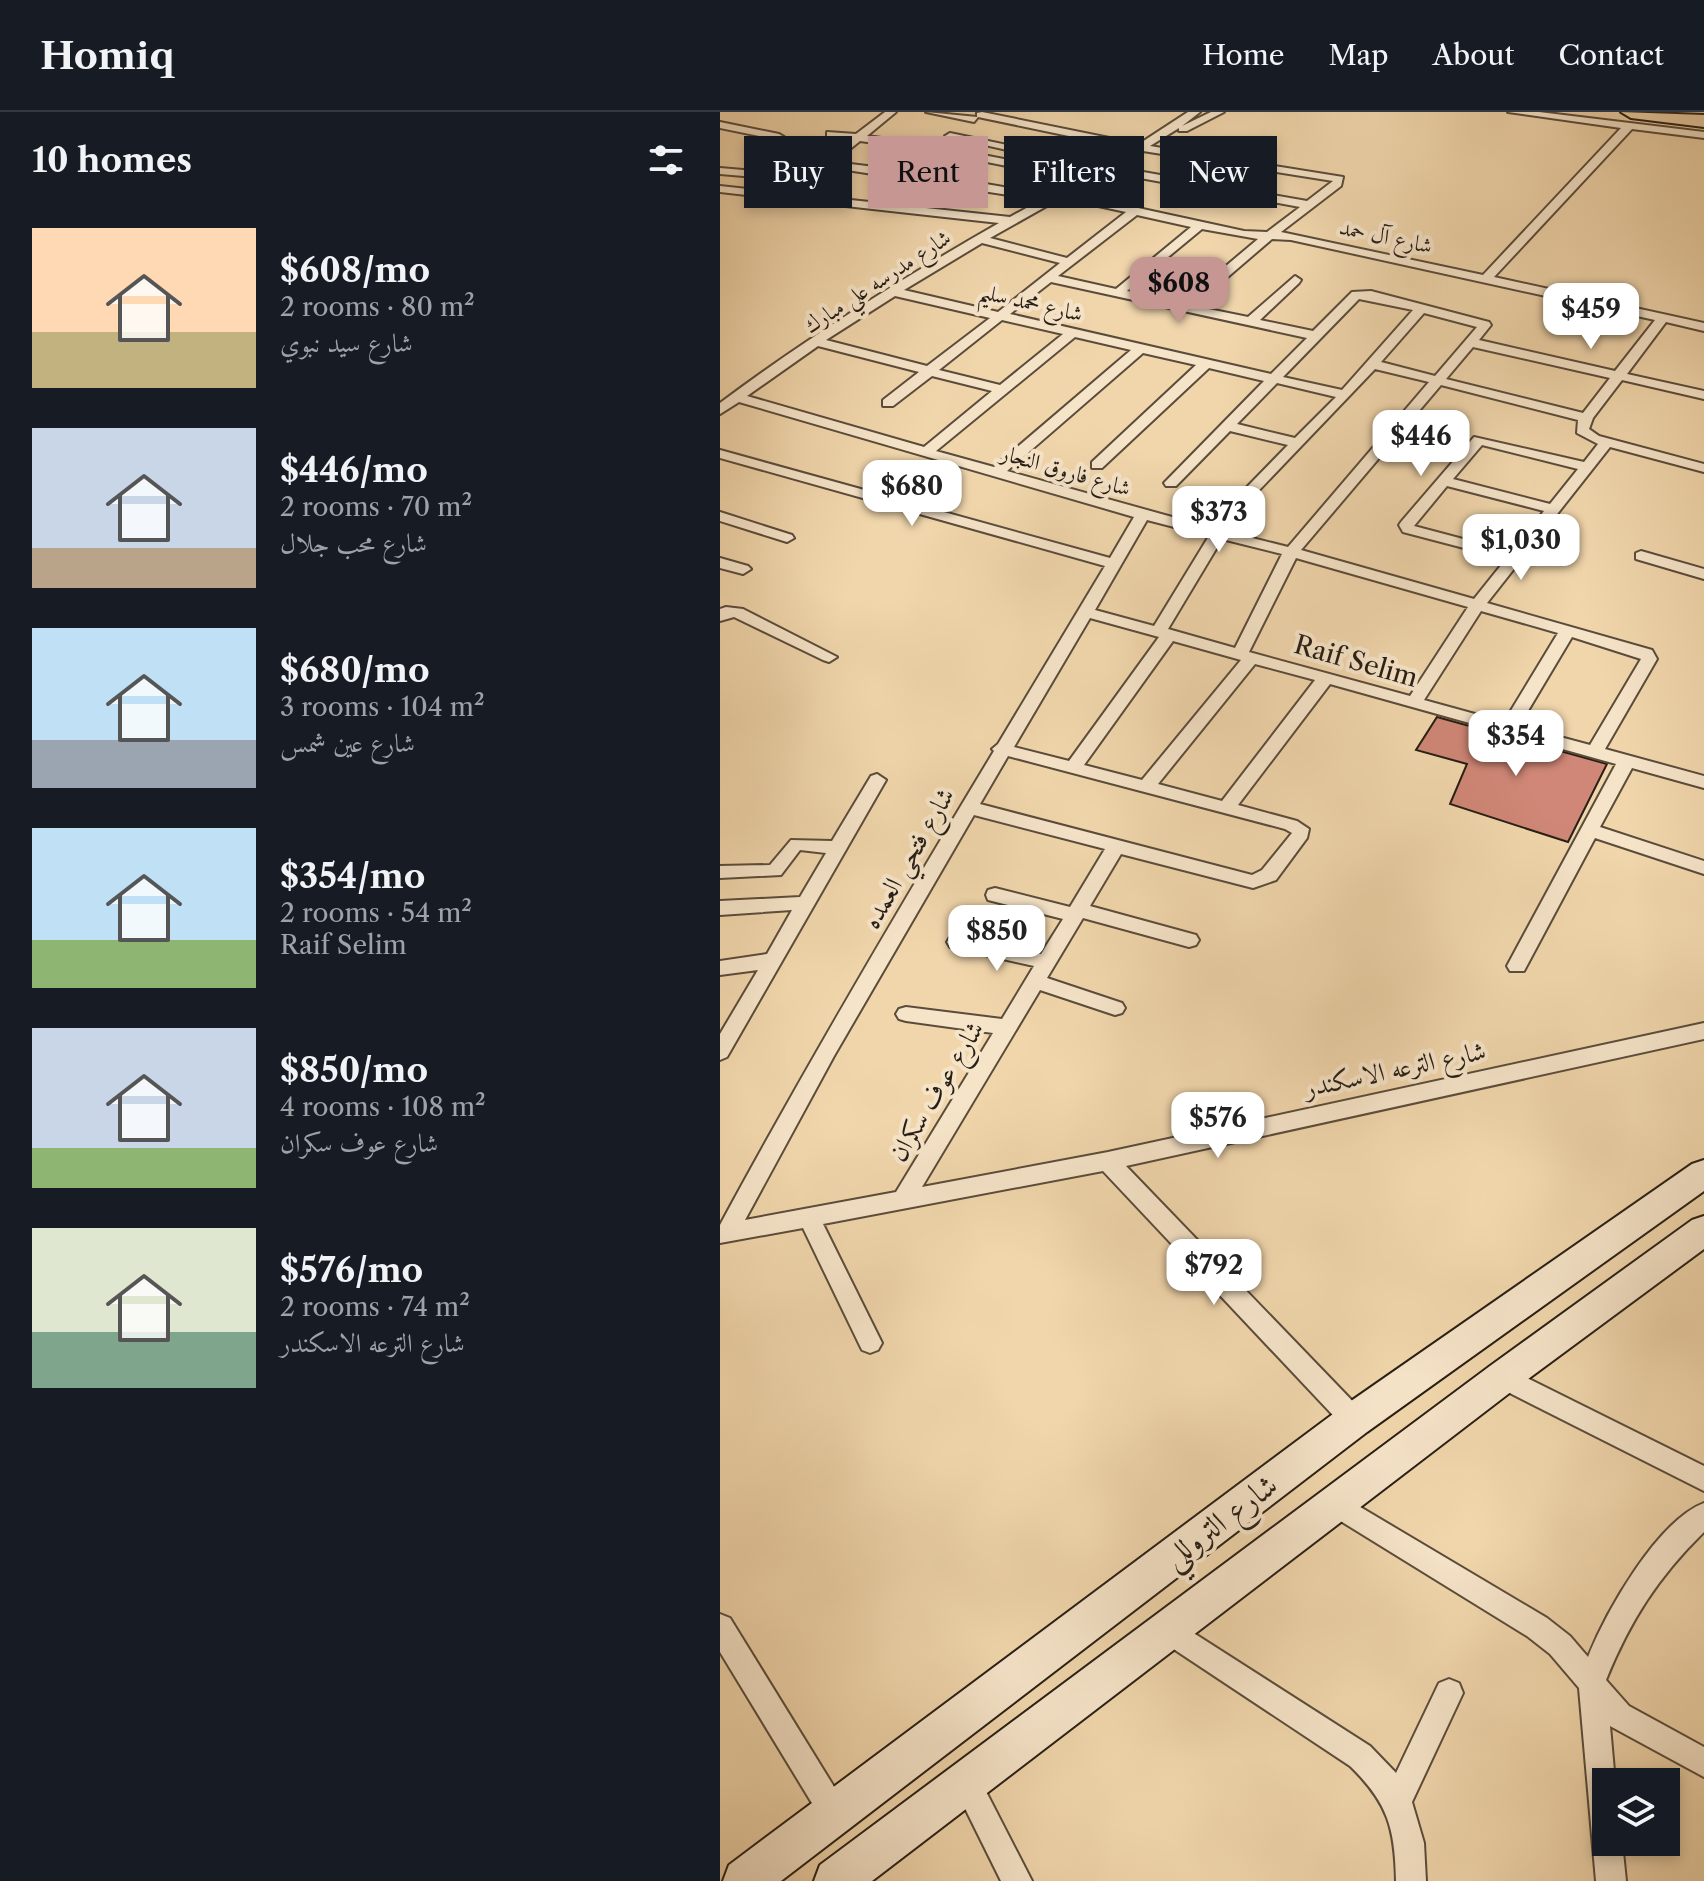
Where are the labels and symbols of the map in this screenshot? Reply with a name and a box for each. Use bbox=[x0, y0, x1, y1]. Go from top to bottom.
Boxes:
street label: شارع آل حمد bbox=[1336, 213, 1435, 264]
street label: شارع مدرسه علي مبارك bbox=[799, 224, 960, 346]
pin: $608 bbox=[1132, 257, 1226, 325]
street label: شارع محمد سليم bbox=[975, 277, 1085, 335]
pin: $459 bbox=[1544, 283, 1638, 351]
pin: $446 bbox=[1374, 410, 1468, 478]
street label: شارع فاروق النجار bbox=[995, 439, 1134, 507]
pin: $680 bbox=[865, 460, 959, 528]
pin: $373 bbox=[1172, 486, 1266, 554]
pin: $1,030 bbox=[1456, 514, 1586, 582]
street label: Raif Selim bbox=[1291, 628, 1421, 694]
pin: $354 bbox=[1469, 710, 1563, 778]
street label: شارع فتحي العمده bbox=[855, 782, 969, 939]
pin: $850 bbox=[950, 905, 1044, 973]
street label: شارع عوف سكران bbox=[881, 1015, 996, 1170]
street label: شارع الترعه الاسكندر bbox=[1298, 1034, 1490, 1110]
pin: $576 bbox=[1171, 1092, 1265, 1160]
pin: $792 bbox=[1167, 1239, 1261, 1307]
street label: شارع التروللي bbox=[1154, 1465, 1292, 1586]

